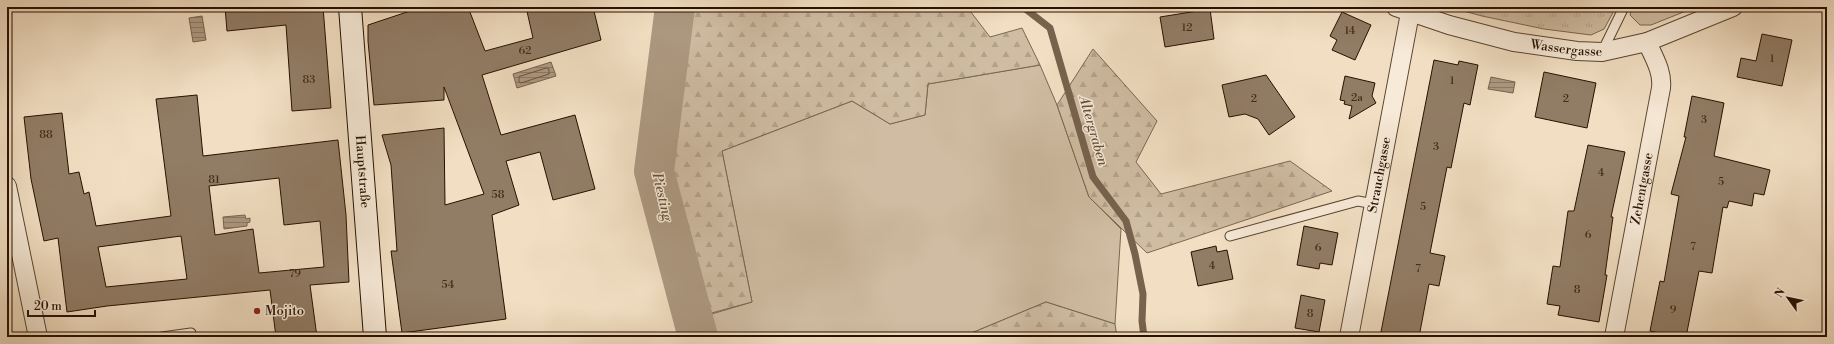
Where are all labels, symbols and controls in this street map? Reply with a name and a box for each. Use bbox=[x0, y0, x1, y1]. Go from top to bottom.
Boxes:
house number: 12 bbox=[1181, 21, 1193, 35]
house number: 14 bbox=[1345, 24, 1356, 38]
street label: Wassergasse bbox=[1528, 36, 1603, 60]
house number: 62 bbox=[519, 44, 531, 58]
house number: 1 bbox=[1770, 52, 1775, 66]
house number: 83 bbox=[303, 73, 315, 87]
house number: 1 bbox=[1450, 74, 1455, 88]
house number: 2a bbox=[1351, 91, 1363, 105]
water label: Altergraben bbox=[1074, 92, 1112, 168]
house number: 2 bbox=[1251, 92, 1257, 106]
house number: 2 bbox=[1563, 92, 1569, 106]
house number: 3 bbox=[1701, 113, 1707, 127]
house number: 88 bbox=[39, 128, 53, 142]
street label: Hauptstraße bbox=[352, 135, 373, 209]
street label: Strauchgasse bbox=[1365, 135, 1395, 214]
house number: 3 bbox=[1433, 140, 1439, 154]
street label: Zehentgasse bbox=[1627, 151, 1657, 226]
house number: 4 bbox=[1598, 166, 1605, 180]
water label: Piesting bbox=[647, 170, 676, 224]
house number: 81 bbox=[208, 173, 220, 187]
house number: 5 bbox=[1718, 175, 1724, 189]
house number: 58 bbox=[492, 188, 505, 202]
house number: 5 bbox=[1420, 200, 1426, 214]
house number: 6 bbox=[1585, 228, 1592, 242]
house number: 7 bbox=[1690, 240, 1696, 254]
house number: 6 bbox=[1315, 241, 1322, 255]
house number: 4 bbox=[1209, 259, 1216, 273]
house number: 7 bbox=[1415, 262, 1421, 276]
house number: 79 bbox=[289, 267, 301, 281]
house number: 54 bbox=[442, 278, 455, 292]
north arrow bbox=[1768, 278, 1808, 318]
house number: 8 bbox=[1574, 283, 1581, 297]
text: N bbox=[1772, 285, 1789, 301]
scale bar bbox=[28, 292, 95, 318]
text: 20 m bbox=[34, 299, 62, 314]
place label: Mojito bbox=[265, 303, 304, 319]
house number: 9 bbox=[1670, 303, 1677, 317]
marker: Mojito bbox=[252, 306, 262, 316]
house number: 8 bbox=[1307, 307, 1314, 321]

